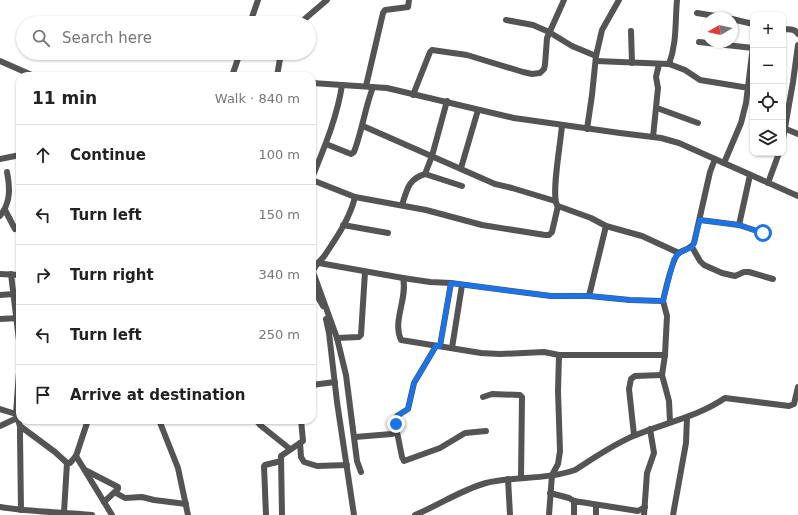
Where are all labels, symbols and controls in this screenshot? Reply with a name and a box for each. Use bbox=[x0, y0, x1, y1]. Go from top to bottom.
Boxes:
north arrow bbox=[702, 12, 738, 48]
map controls bbox=[750, 12, 786, 156]
button: + bbox=[750, 12, 786, 48]
search box bbox=[16, 16, 316, 60]
icon: search bbox=[30, 27, 52, 49]
text: Search here bbox=[62, 29, 152, 47]
button: − bbox=[750, 48, 786, 84]
button: locate bbox=[750, 84, 786, 120]
text: 11 min bbox=[32, 88, 97, 108]
text: Walk · 840 m bbox=[215, 91, 300, 106]
button: layers bbox=[750, 120, 786, 156]
icon: ahead bbox=[32, 144, 54, 166]
text: Continue bbox=[70, 146, 146, 164]
text: 100 m bbox=[258, 147, 300, 162]
icon: left bbox=[32, 204, 54, 226]
text: Turn left bbox=[70, 206, 142, 224]
text: 150 m bbox=[258, 207, 300, 222]
route start bbox=[754, 224, 772, 242]
icon: right bbox=[32, 264, 54, 286]
text: Turn right bbox=[70, 266, 154, 284]
text: 340 m bbox=[258, 267, 300, 282]
icon: left bbox=[32, 324, 54, 346]
text: Turn left bbox=[70, 326, 142, 344]
text: 250 m bbox=[258, 327, 300, 342]
icon: arrive bbox=[32, 384, 54, 406]
text: Arrive at destination bbox=[70, 386, 245, 404]
route end bbox=[387, 415, 405, 433]

